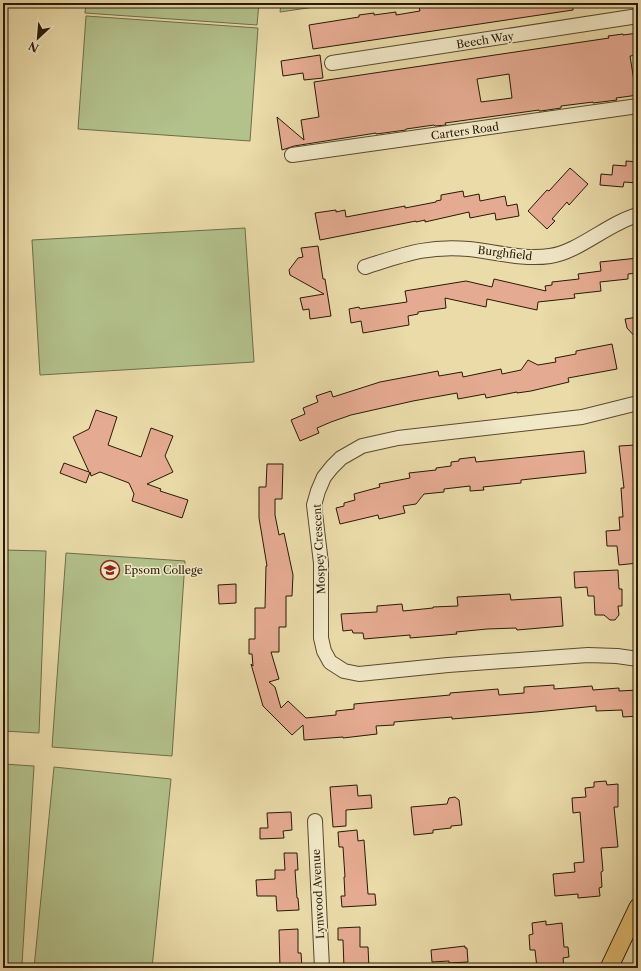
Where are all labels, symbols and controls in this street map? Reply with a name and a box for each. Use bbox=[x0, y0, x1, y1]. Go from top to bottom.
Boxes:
north arrow bbox=[18, 18, 58, 58]
street label: Beech Way bbox=[455, 28, 516, 51]
text: N bbox=[26, 38, 41, 55]
street label: Carters Road bbox=[430, 119, 500, 143]
street label: Burghfield bbox=[477, 243, 533, 263]
street label: Mospey Crescent bbox=[310, 503, 328, 595]
school or university icon: Epsom College bbox=[99, 559, 121, 581]
place label: Epsom College bbox=[124, 563, 203, 577]
street label: Lynwood Avenue bbox=[309, 849, 327, 939]

